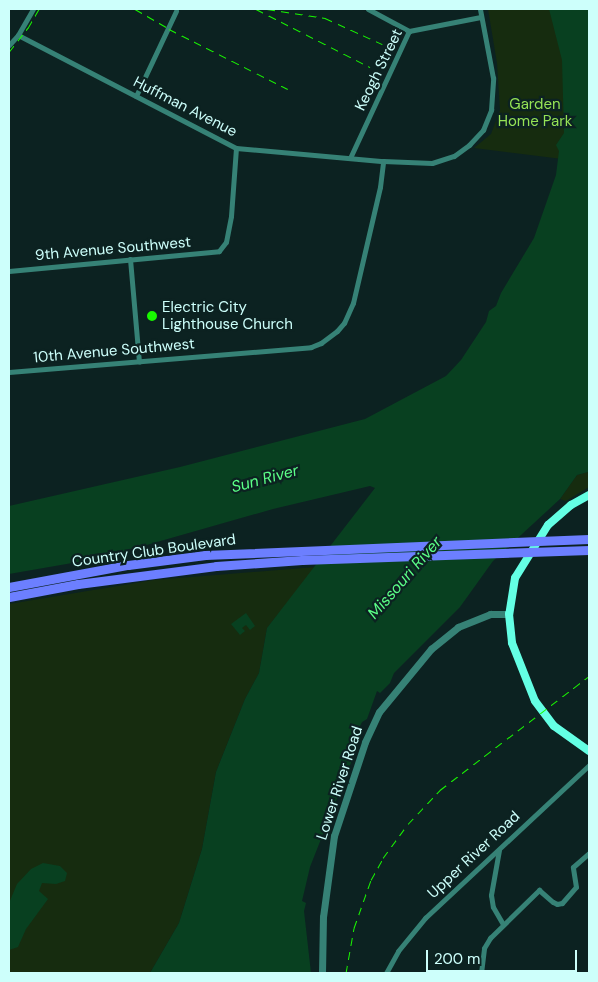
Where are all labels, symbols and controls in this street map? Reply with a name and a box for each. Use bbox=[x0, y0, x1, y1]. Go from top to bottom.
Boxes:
street label: Keogh Street bbox=[351, 26, 407, 114]
street label: Huffman Avenue bbox=[130, 73, 240, 141]
park label: Garden Home Park bbox=[498, 95, 572, 130]
street label: 9th Avenue Southwest bbox=[34, 233, 192, 265]
place label: Electric City Lighthouse Church bbox=[162, 298, 293, 333]
marker: Electric City Lighthouse Church bbox=[146, 310, 158, 322]
street label: 10th Avenue Southwest bbox=[33, 335, 195, 367]
water label: Sun River bbox=[229, 461, 301, 497]
street label: Country Club Boulevard bbox=[71, 531, 237, 571]
water label: Missouri River bbox=[364, 533, 446, 623]
street label: Lower River Road bbox=[313, 724, 367, 842]
street label: Upper River Road bbox=[424, 808, 524, 902]
scale bar bbox=[428, 940, 579, 972]
text: 200 m bbox=[434, 949, 480, 969]

